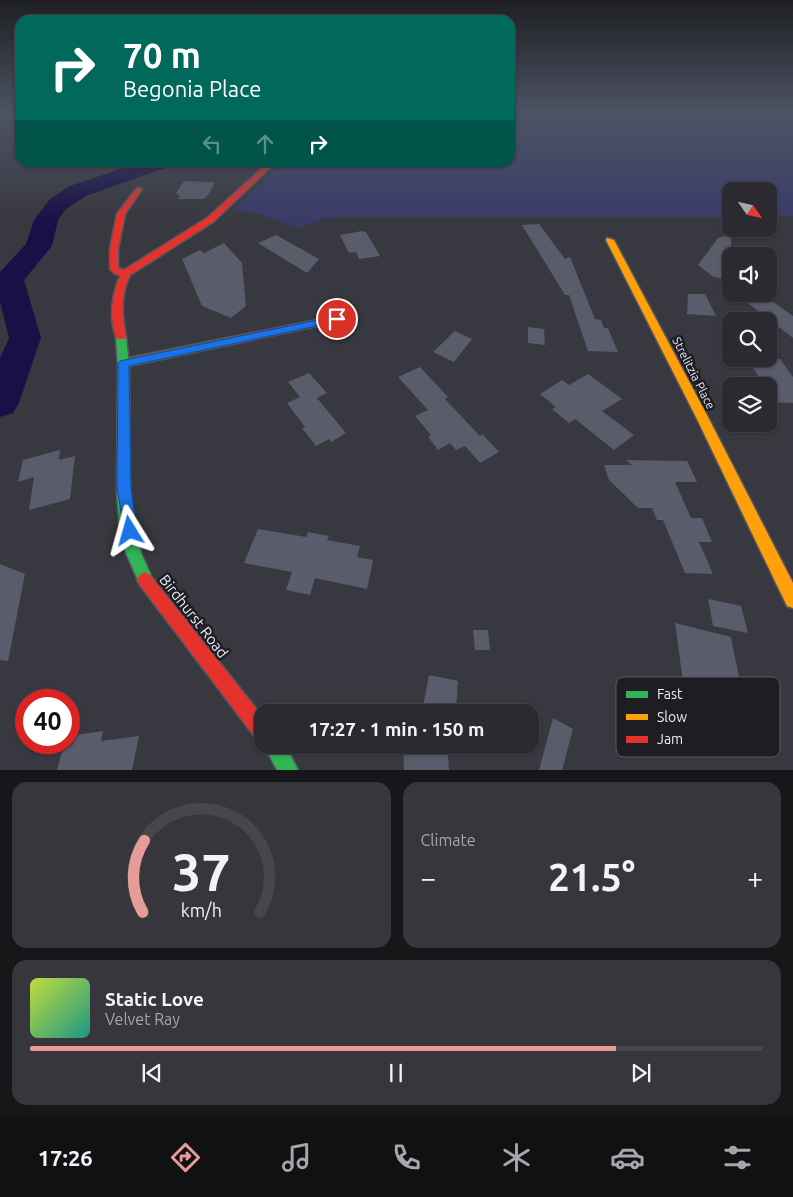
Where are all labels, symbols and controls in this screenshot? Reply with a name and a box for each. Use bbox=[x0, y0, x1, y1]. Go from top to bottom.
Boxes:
icon: right bbox=[40, 35, 105, 100]
text: 70 m bbox=[123, 35, 201, 75]
text: Begonia Place bbox=[123, 76, 261, 101]
icon: left bbox=[198, 130, 226, 158]
icon: ahead bbox=[251, 130, 279, 158]
icon: right bbox=[304, 130, 332, 158]
north arrow bbox=[722, 182, 778, 238]
map controls bbox=[722, 182, 777, 432]
button: sound bbox=[722, 247, 777, 302]
pin bbox=[316, 298, 358, 340]
icon: arrive bbox=[323, 305, 351, 333]
button: search bbox=[722, 312, 777, 367]
street label: Strelitzia Place bbox=[670, 335, 718, 411]
button: layers bbox=[722, 377, 777, 432]
position arrow bbox=[103, 504, 155, 556]
street label: Birdhurst Road bbox=[156, 571, 232, 661]
legend bbox=[616, 677, 780, 757]
text: Fast bbox=[657, 686, 683, 702]
speed limit sign: 40 bbox=[15, 689, 80, 754]
text: Slow bbox=[657, 709, 687, 725]
text: 17:27 · 1 min · 150 m bbox=[309, 718, 484, 740]
text: Jam bbox=[657, 731, 683, 747]
text: Climate bbox=[421, 831, 476, 849]
text: 37 bbox=[172, 843, 231, 901]
text: 21.5° bbox=[548, 856, 635, 898]
text: − bbox=[421, 862, 436, 893]
text: + bbox=[747, 862, 763, 893]
text: km/h bbox=[181, 900, 222, 920]
text: Static Love bbox=[105, 988, 204, 1010]
text: Velvet Ray bbox=[105, 1010, 180, 1028]
icon: previous bbox=[138, 1059, 166, 1087]
icon: pause bbox=[382, 1059, 410, 1087]
icon: next bbox=[627, 1059, 655, 1087]
icon: directions bbox=[168, 1140, 203, 1175]
icon: music bbox=[279, 1140, 314, 1175]
icon: phone bbox=[389, 1140, 424, 1175]
icon: climate bbox=[499, 1140, 534, 1175]
icon: car bbox=[610, 1140, 645, 1175]
icon: filters bbox=[720, 1140, 755, 1175]
text: 17:26 bbox=[38, 1145, 93, 1170]

